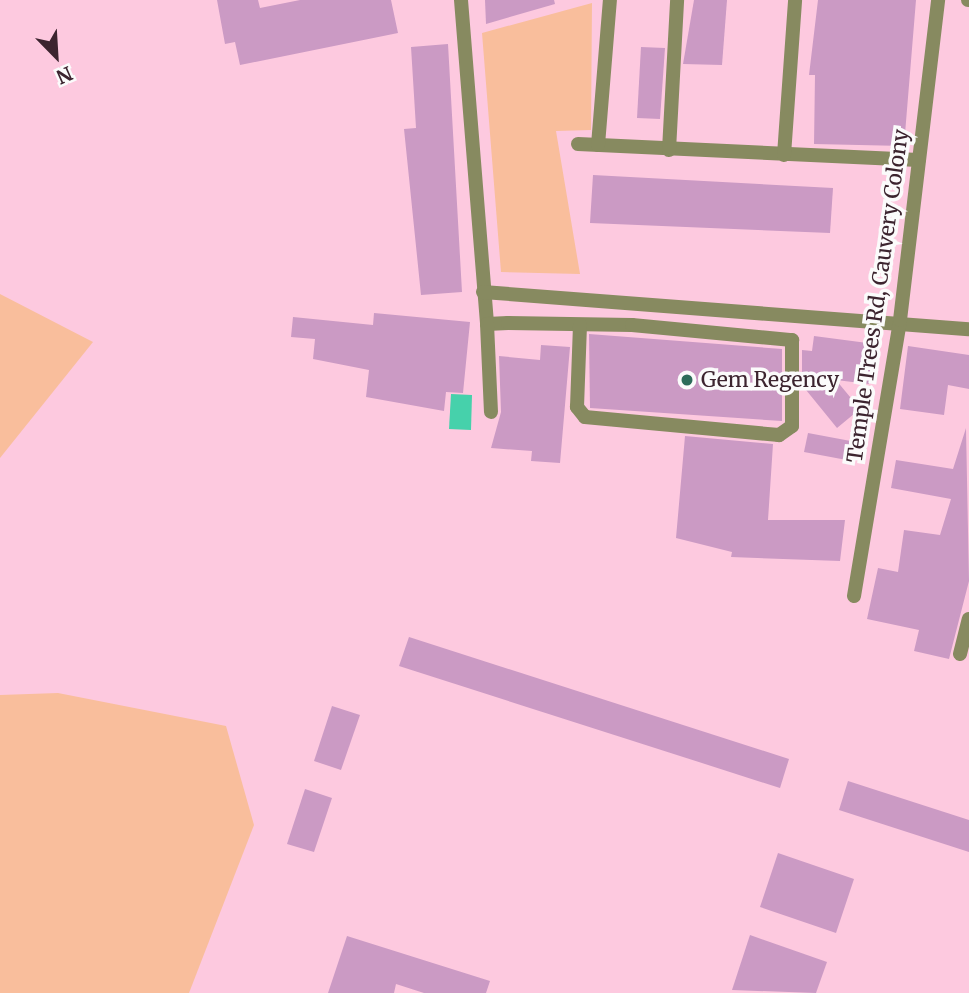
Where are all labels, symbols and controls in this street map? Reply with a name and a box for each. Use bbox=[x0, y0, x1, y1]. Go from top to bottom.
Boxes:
north arrow bbox=[21, 21, 91, 91]
text: N bbox=[53, 61, 76, 89]
street label: Temple Trees Rd, Cauvery Colony bbox=[842, 128, 914, 464]
place label: Gem Regency bbox=[701, 367, 839, 393]
marker: Gem Regency bbox=[679, 372, 695, 388]

